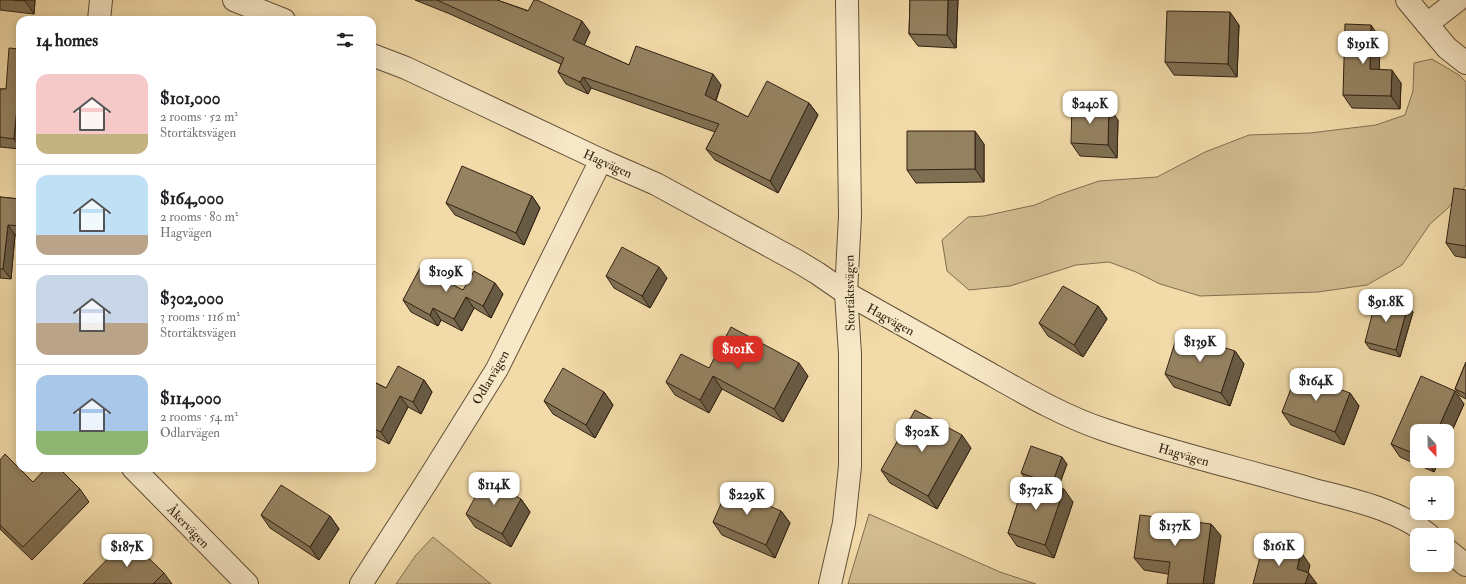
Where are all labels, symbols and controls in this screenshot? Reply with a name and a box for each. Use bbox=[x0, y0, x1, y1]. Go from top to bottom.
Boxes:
icon: filters bbox=[334, 29, 356, 51]
text: 14 homes bbox=[36, 30, 98, 51]
pin: $191K bbox=[1335, 31, 1391, 65]
text: $191K bbox=[1347, 36, 1379, 52]
text: $101,000 bbox=[160, 88, 220, 109]
icon: home bbox=[68, 90, 116, 138]
pin: $240K bbox=[1062, 91, 1118, 125]
text: $240K bbox=[1072, 96, 1108, 112]
text: 2 rooms · 52 m² bbox=[160, 109, 238, 125]
text: Stortäktsvägen bbox=[160, 125, 236, 141]
street label: Hagvägen bbox=[581, 146, 635, 182]
text: $164,000 bbox=[160, 188, 224, 209]
icon: home bbox=[68, 191, 116, 239]
text: 2 rooms · 80 m² bbox=[160, 209, 238, 225]
text: Hagvägen bbox=[160, 225, 212, 241]
street label: Stortäktsvägen bbox=[841, 254, 859, 331]
pin: $109K bbox=[418, 259, 474, 293]
text: $109K bbox=[429, 264, 463, 280]
text: $302,000 bbox=[160, 288, 224, 309]
pin: $91.8K bbox=[1353, 289, 1419, 323]
icon: home bbox=[68, 291, 116, 339]
text: $91.8K bbox=[1368, 294, 1404, 310]
street label: Hagvägen bbox=[864, 300, 917, 340]
text: 3 rooms · 116 m² bbox=[160, 309, 240, 325]
text: Stortäktsvägen bbox=[160, 325, 236, 341]
pin: $139K bbox=[1172, 329, 1228, 363]
text: $139K bbox=[1184, 334, 1216, 350]
pin: $101K bbox=[710, 336, 766, 370]
text: $101K bbox=[722, 341, 754, 357]
street label: Odlarvägen bbox=[469, 347, 513, 408]
pin: $164K bbox=[1288, 368, 1344, 402]
text: $164K bbox=[1299, 373, 1333, 389]
text: $114,000 bbox=[160, 388, 221, 409]
icon: home bbox=[68, 391, 116, 439]
text: 2 rooms · 54 m² bbox=[160, 409, 238, 425]
pin: $302K bbox=[894, 419, 950, 453]
text: $302K bbox=[905, 424, 939, 440]
north arrow bbox=[1410, 424, 1454, 468]
map controls bbox=[1410, 424, 1454, 572]
text: Odlarvägen bbox=[160, 425, 220, 441]
street label: Hagvägen bbox=[1157, 440, 1211, 470]
pin: $114K bbox=[466, 472, 522, 506]
button: + bbox=[1410, 476, 1454, 520]
text: $114K bbox=[478, 477, 510, 493]
pin: $372K bbox=[1008, 477, 1064, 511]
pin: $229K bbox=[719, 482, 775, 516]
text: $372K bbox=[1019, 482, 1053, 498]
text: $229K bbox=[729, 487, 765, 503]
street label: Åkervägen bbox=[163, 500, 214, 552]
pin: $137K bbox=[1147, 513, 1203, 547]
text: $137K bbox=[1159, 518, 1191, 534]
button: − bbox=[1410, 528, 1454, 572]
pin: $161K bbox=[1251, 533, 1307, 567]
pin: $187K bbox=[99, 534, 155, 568]
text: $161K bbox=[1263, 538, 1295, 554]
text: $187K bbox=[110, 539, 144, 555]

